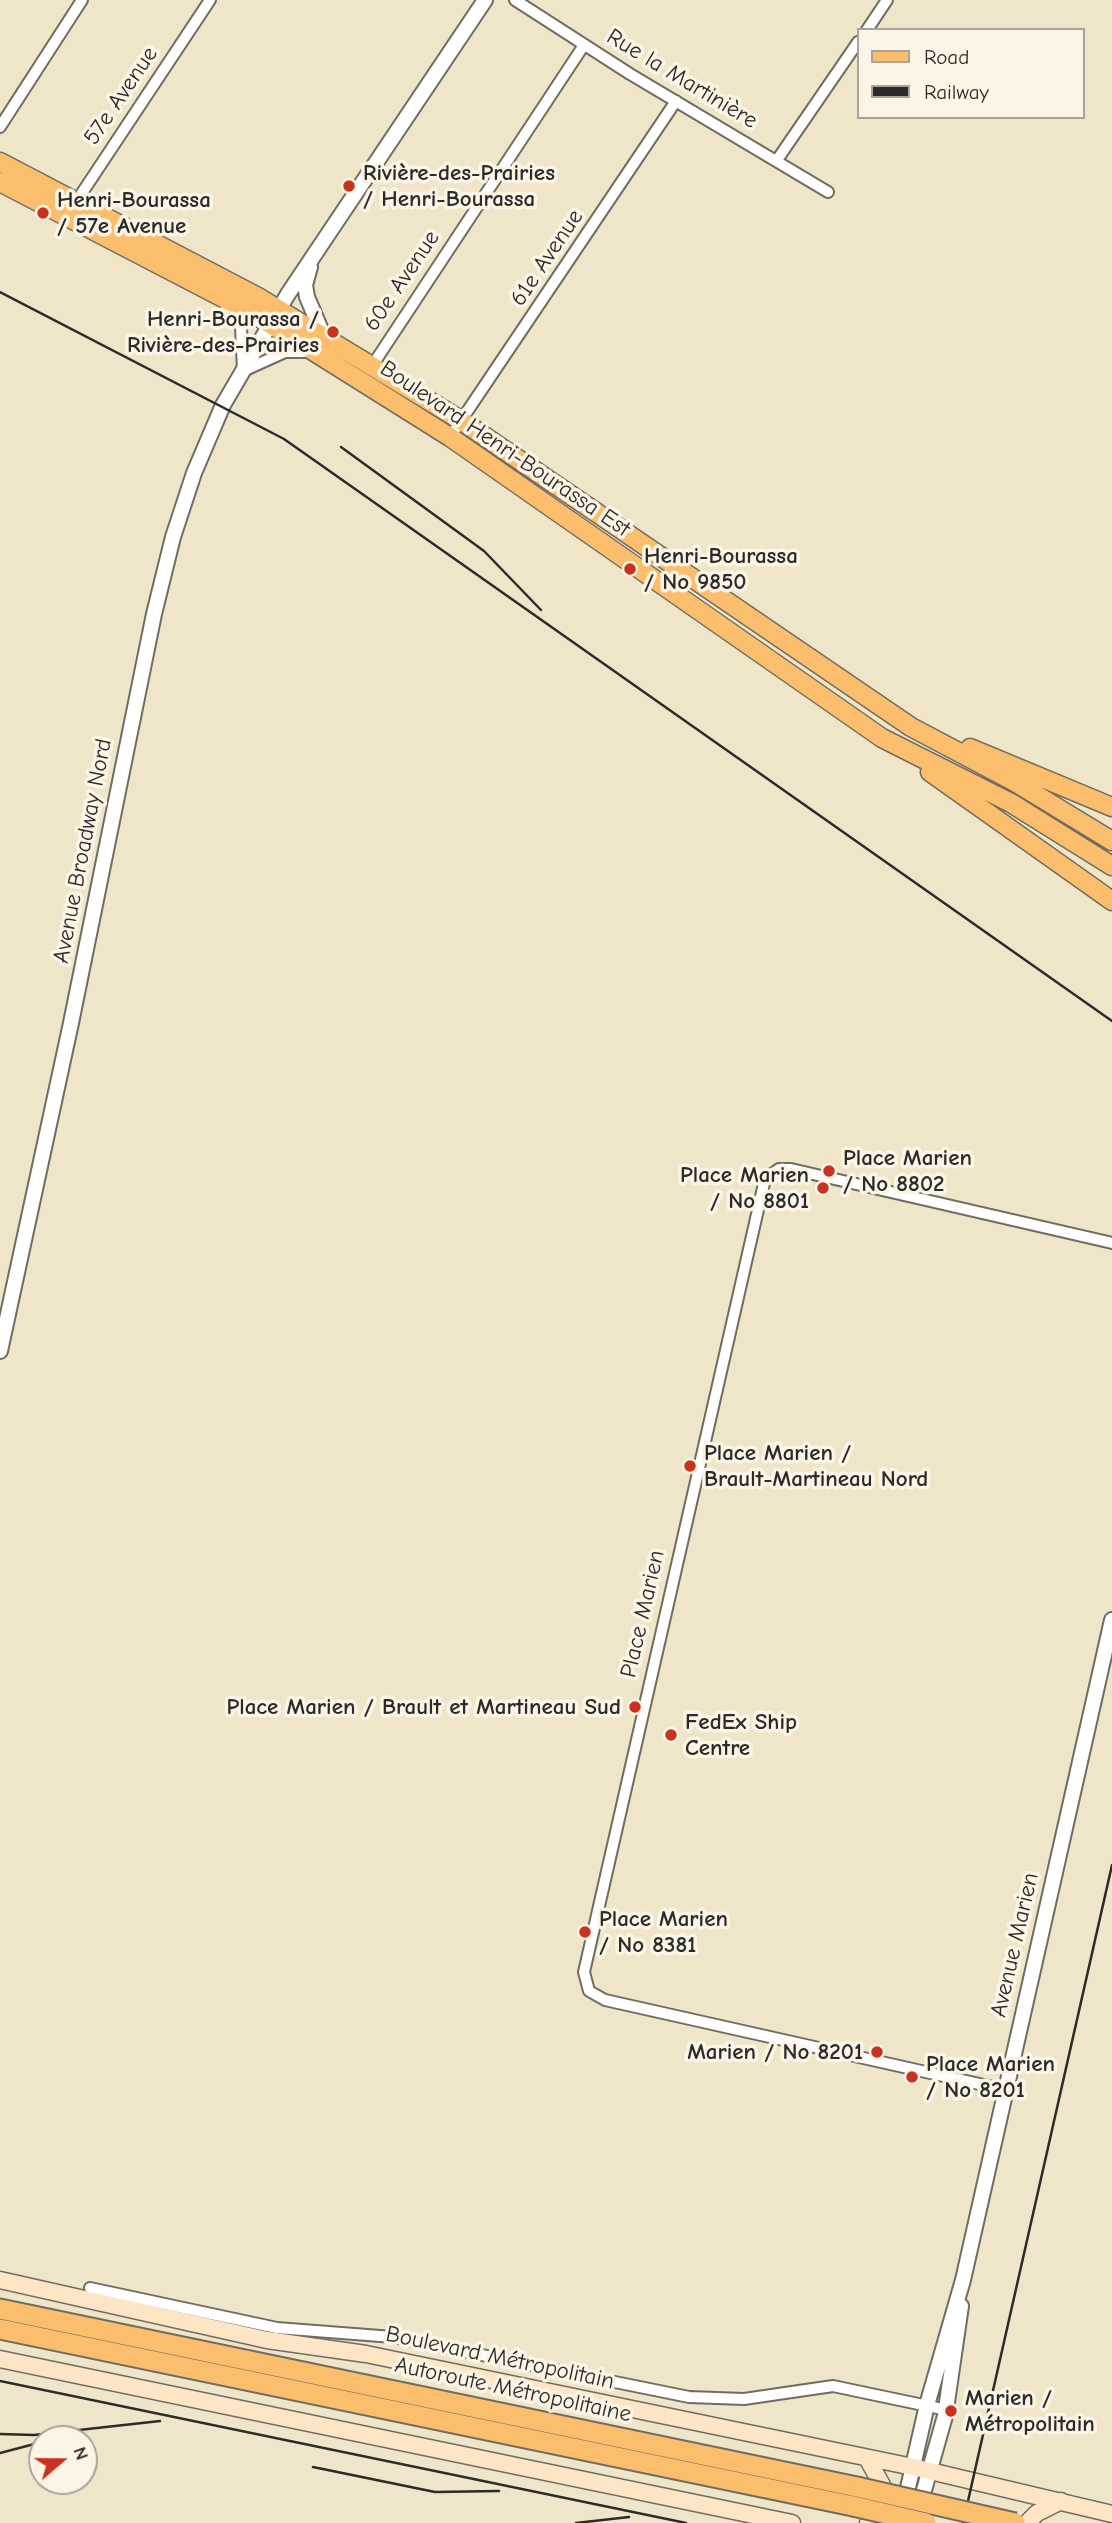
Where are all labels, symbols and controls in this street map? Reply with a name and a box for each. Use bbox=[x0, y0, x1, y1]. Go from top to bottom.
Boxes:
street label: Rue la Martinière bbox=[602, 23, 762, 135]
legend bbox=[856, 28, 1084, 119]
street label: 57e Avenue bbox=[78, 42, 164, 150]
text: Road bbox=[924, 45, 969, 69]
text: Railway bbox=[924, 80, 989, 104]
place label: Rivière-des-Prairies / Henri-Bourassa bbox=[363, 159, 555, 213]
marker: Rivière-des-Prairies / Henri-Bourassa bbox=[341, 178, 357, 194]
place label: Henri-Bourassa / 57e Avenue bbox=[57, 186, 211, 240]
street label: 61e Avenue bbox=[505, 204, 589, 312]
marker: Henri-Bourassa / 57e Avenue bbox=[35, 205, 51, 221]
street label: 60e Avenue bbox=[358, 225, 446, 337]
place label: Henri-Bourassa / Rivière-des-Prairies bbox=[127, 305, 319, 359]
marker: Henri-Bourassa / Rivière-des-Prairies bbox=[325, 324, 341, 340]
street label: Boulevard Henri-Bourassa Est bbox=[375, 355, 635, 543]
place label: Henri-Bourassa / No 9850 bbox=[644, 542, 798, 596]
marker: Henri-Bourassa / No 9850 bbox=[622, 561, 638, 577]
street label: Avenue Broadway Nord bbox=[48, 736, 118, 966]
place label: Place Marien / No 8802 bbox=[843, 1144, 972, 1198]
place label: Place Marien / No 8801 bbox=[680, 1161, 809, 1215]
marker: Place Marien / No 8802 bbox=[821, 1163, 837, 1179]
marker: Place Marien / No 8801 bbox=[815, 1180, 831, 1196]
place label: Place Marien / Brault-Martineau Nord bbox=[704, 1439, 928, 1493]
marker: Place Marien / Brault-Martineau Nord bbox=[682, 1458, 698, 1474]
street label: Place Marien bbox=[615, 1548, 671, 1680]
place label: Place Marien / Brault et Martineau Sud bbox=[226, 1693, 621, 1721]
marker: Place Marien / Brault et Martineau Sud bbox=[627, 1699, 643, 1715]
place label: FedEx Ship Centre bbox=[685, 1708, 797, 1762]
marker: FedEx Ship Centre bbox=[663, 1727, 679, 1743]
street label: Avenue Marien bbox=[985, 1870, 1045, 2020]
place label: Place Marien / No 8381 bbox=[599, 1905, 728, 1959]
marker: Place Marien / No 8381 bbox=[577, 1924, 593, 1940]
place label: Marien / No 8201 bbox=[687, 2038, 863, 2066]
marker: Marien / No 8201 bbox=[869, 2044, 885, 2060]
place label: Place Marien / No 8201 bbox=[926, 2050, 1055, 2104]
marker: Place Marien / No 8201 bbox=[904, 2069, 920, 2085]
street label: Boulevard Métropolitain bbox=[383, 2320, 617, 2396]
street label: Autoroute Métropolitaine bbox=[392, 2351, 634, 2429]
place label: Marien / Métropolitain bbox=[965, 2384, 1095, 2438]
marker: Marien / Métropolitain bbox=[943, 2403, 959, 2419]
north arrow bbox=[28, 2425, 98, 2495]
text: N bbox=[68, 2444, 93, 2463]

